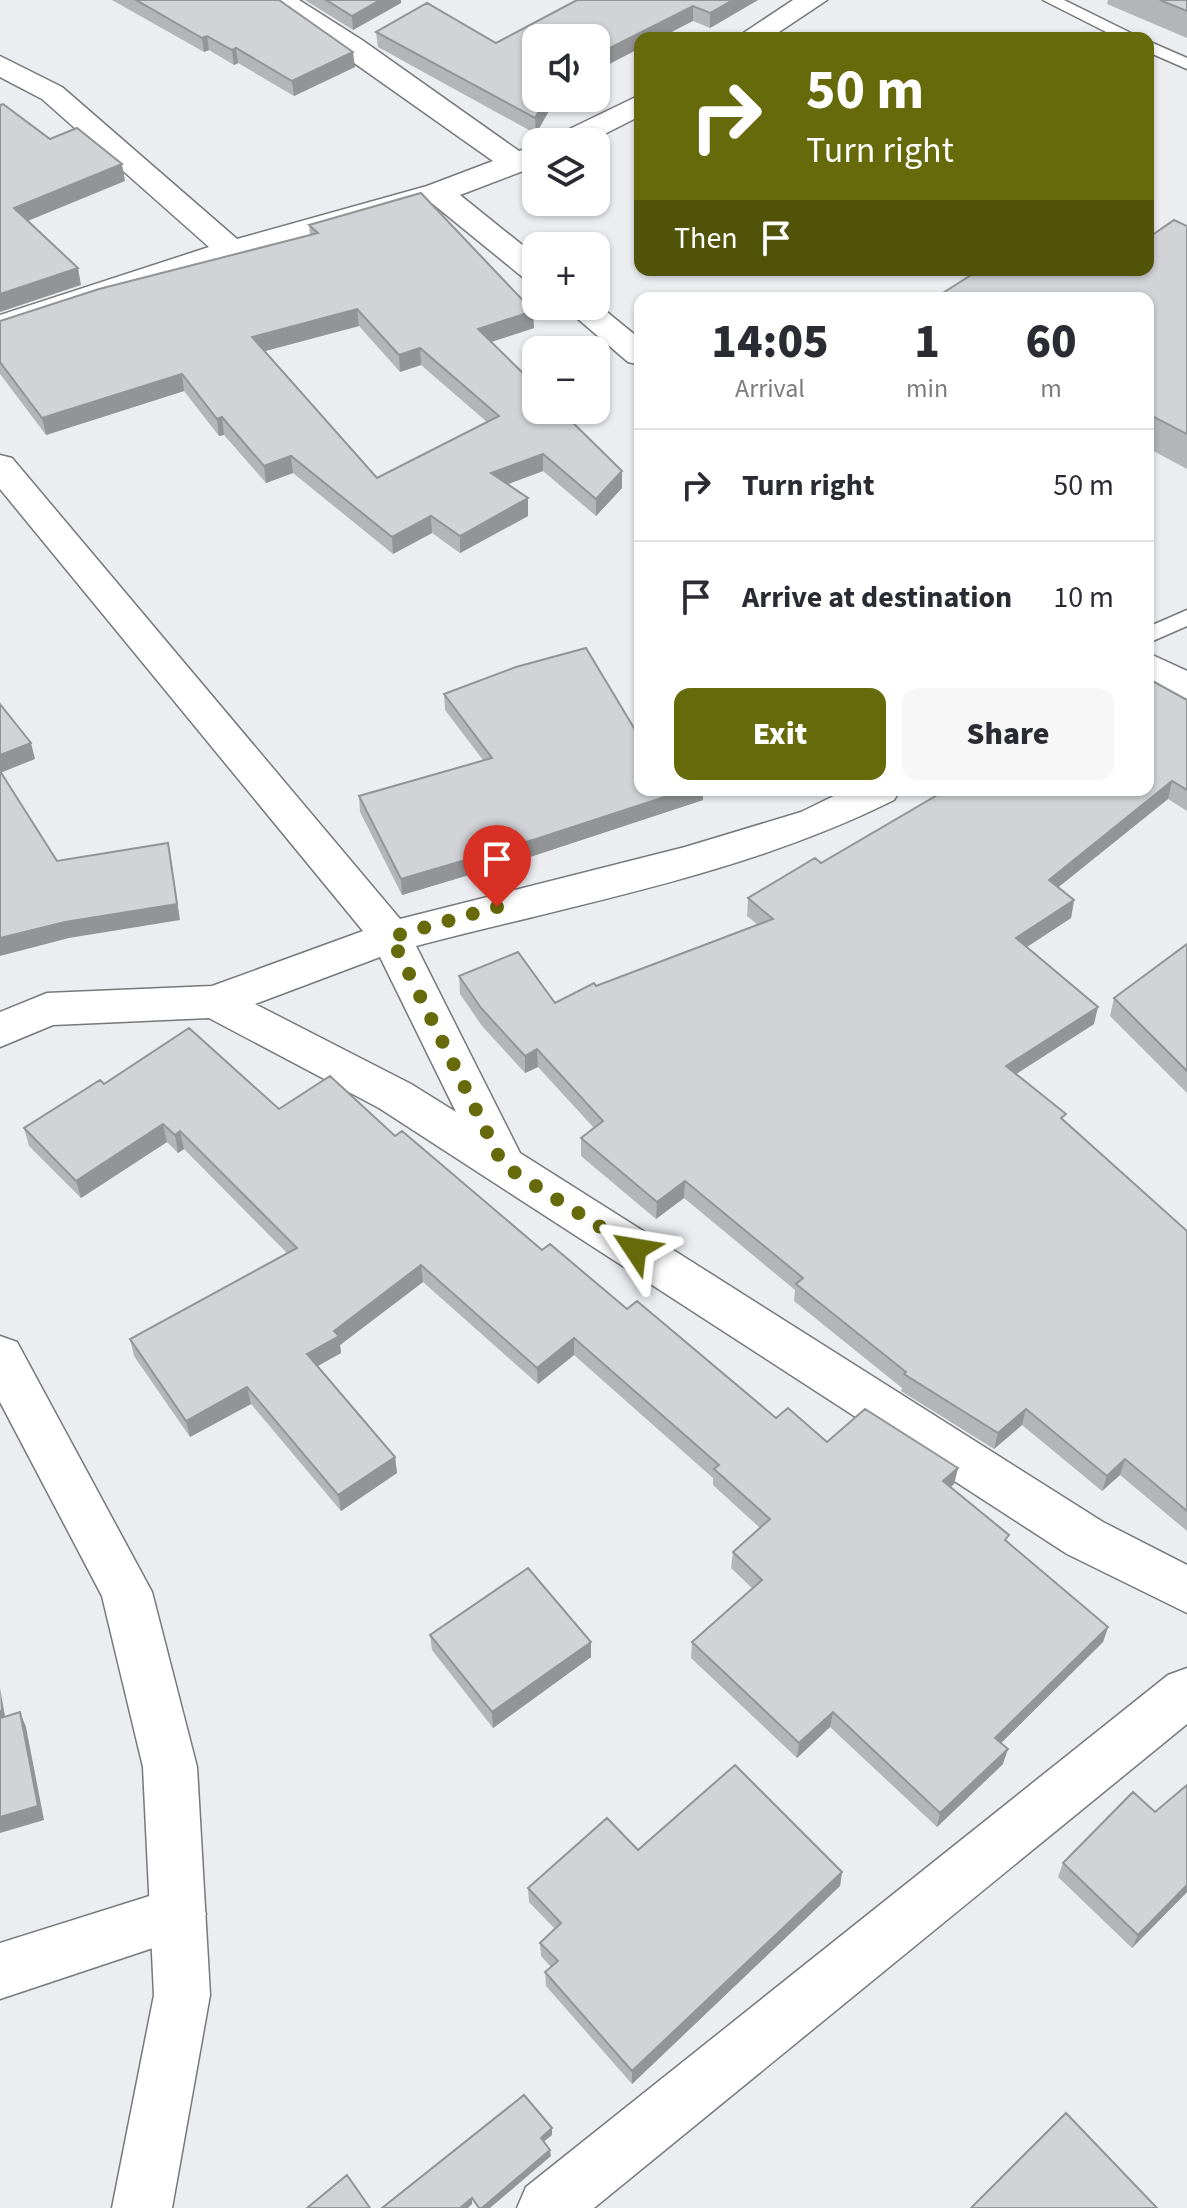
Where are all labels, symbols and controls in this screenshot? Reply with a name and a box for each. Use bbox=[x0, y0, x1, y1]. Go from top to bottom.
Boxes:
map controls bbox=[522, 24, 610, 424]
button: sound bbox=[522, 24, 610, 112]
text: 50 m bbox=[806, 51, 924, 130]
icon: right bbox=[674, 64, 778, 168]
text: Turn right bbox=[806, 125, 954, 176]
button: layers bbox=[522, 128, 610, 216]
icon: arrive bbox=[754, 216, 798, 260]
text: Then bbox=[674, 217, 738, 260]
button: + bbox=[522, 232, 610, 320]
text: 14:05 bbox=[711, 308, 829, 376]
text: 1 bbox=[914, 308, 940, 376]
text: 60 bbox=[1025, 308, 1077, 376]
button: − bbox=[522, 336, 610, 424]
text: Arrival bbox=[735, 370, 805, 407]
text: min bbox=[906, 370, 948, 407]
text: m bbox=[1040, 370, 1062, 407]
icon: right bbox=[674, 463, 718, 507]
text: Turn right bbox=[742, 464, 874, 507]
text: 50 m bbox=[1053, 464, 1114, 507]
icon: arrive bbox=[674, 575, 718, 619]
text: Arrive at destination bbox=[742, 576, 1012, 619]
text: 10 m bbox=[1053, 576, 1114, 619]
button: Exit bbox=[674, 688, 886, 780]
button: Share bbox=[902, 688, 1114, 780]
pin bbox=[463, 825, 531, 907]
icon: arrive bbox=[475, 837, 519, 881]
position arrow bbox=[593, 1207, 677, 1291]

